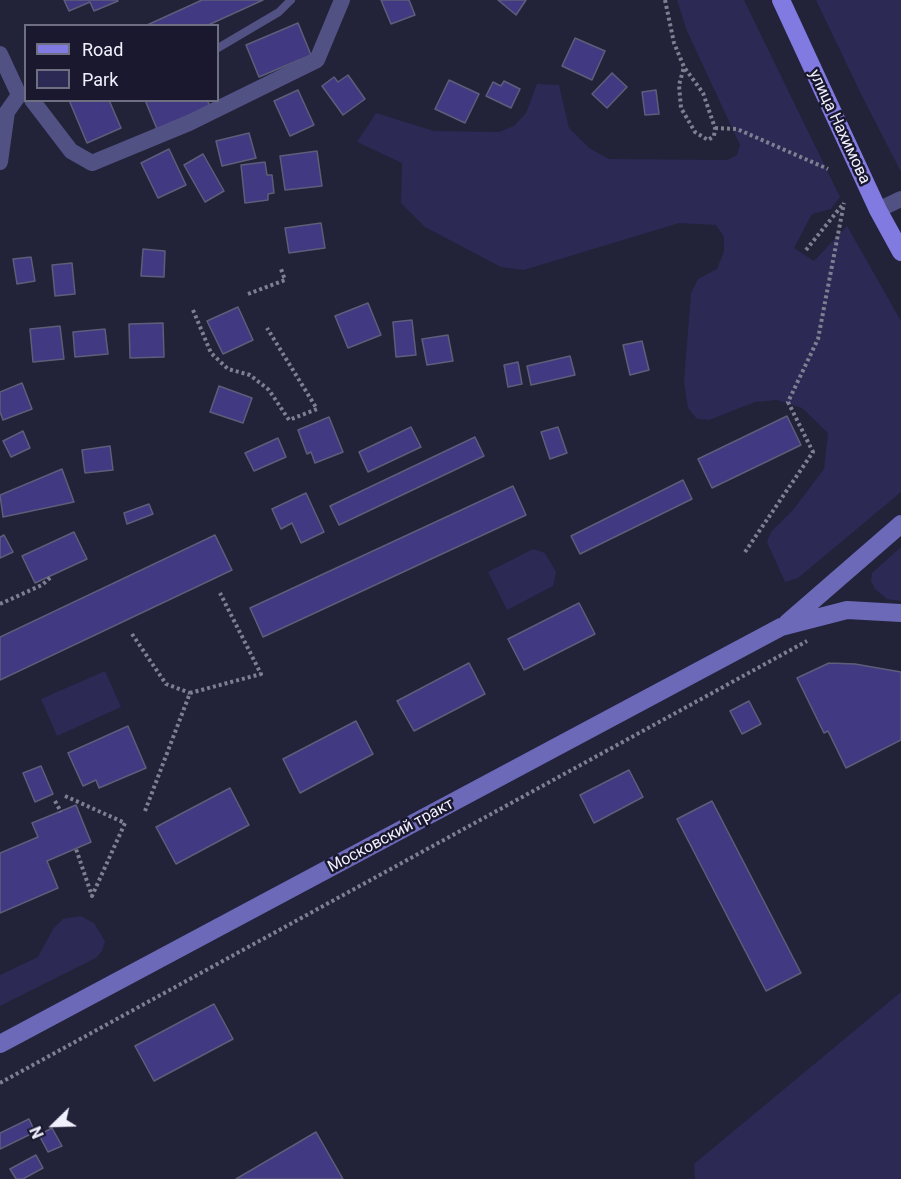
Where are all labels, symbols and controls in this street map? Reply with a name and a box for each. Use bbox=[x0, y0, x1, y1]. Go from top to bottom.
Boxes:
legend bbox=[24, 24, 219, 102]
text: Road bbox=[82, 39, 123, 60]
street label: улица Нахимова bbox=[804, 67, 874, 187]
text: Park bbox=[82, 69, 118, 90]
street label: Московский тракт bbox=[325, 795, 457, 877]
north arrow bbox=[24, 1095, 84, 1155]
text: N bbox=[26, 1123, 48, 1141]

